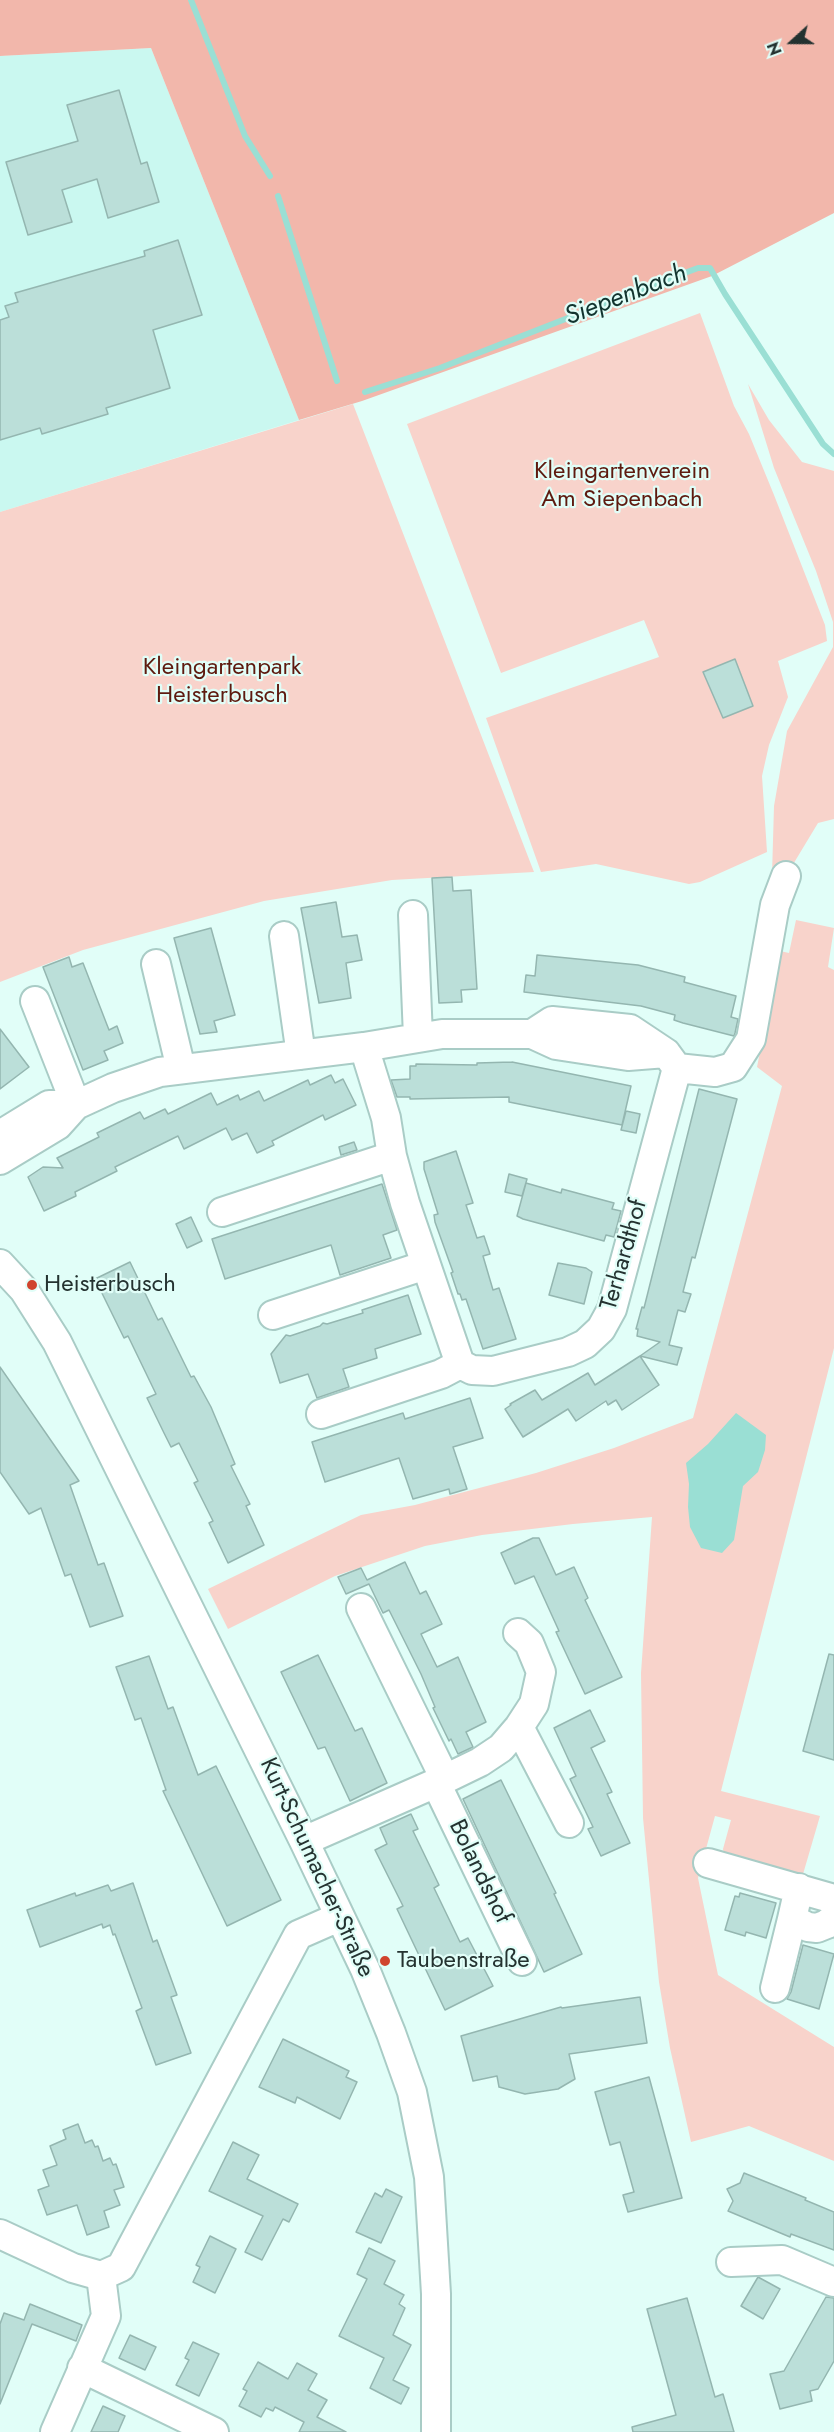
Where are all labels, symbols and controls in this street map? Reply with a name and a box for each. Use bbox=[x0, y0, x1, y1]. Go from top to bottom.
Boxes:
north arrow bbox=[762, 12, 822, 72]
text: N bbox=[762, 39, 788, 59]
water label: Siepenbach bbox=[561, 258, 691, 334]
park label: Kleingartenverein Am Siepenbach bbox=[534, 458, 710, 514]
park label: Kleingartenpark Heisterbusch bbox=[143, 654, 301, 710]
street label: Terhardthof bbox=[595, 1196, 655, 1314]
place label: Heisterbusch bbox=[44, 1271, 176, 1299]
marker: Heisterbusch bbox=[25, 1278, 39, 1292]
street label: Kurt-Schumacher-Straße bbox=[252, 1754, 380, 1982]
street label: Bolandshof bbox=[441, 1815, 517, 1929]
place label: Taubenstraße bbox=[397, 1947, 530, 1975]
marker: Taubenstraße bbox=[378, 1954, 392, 1968]

